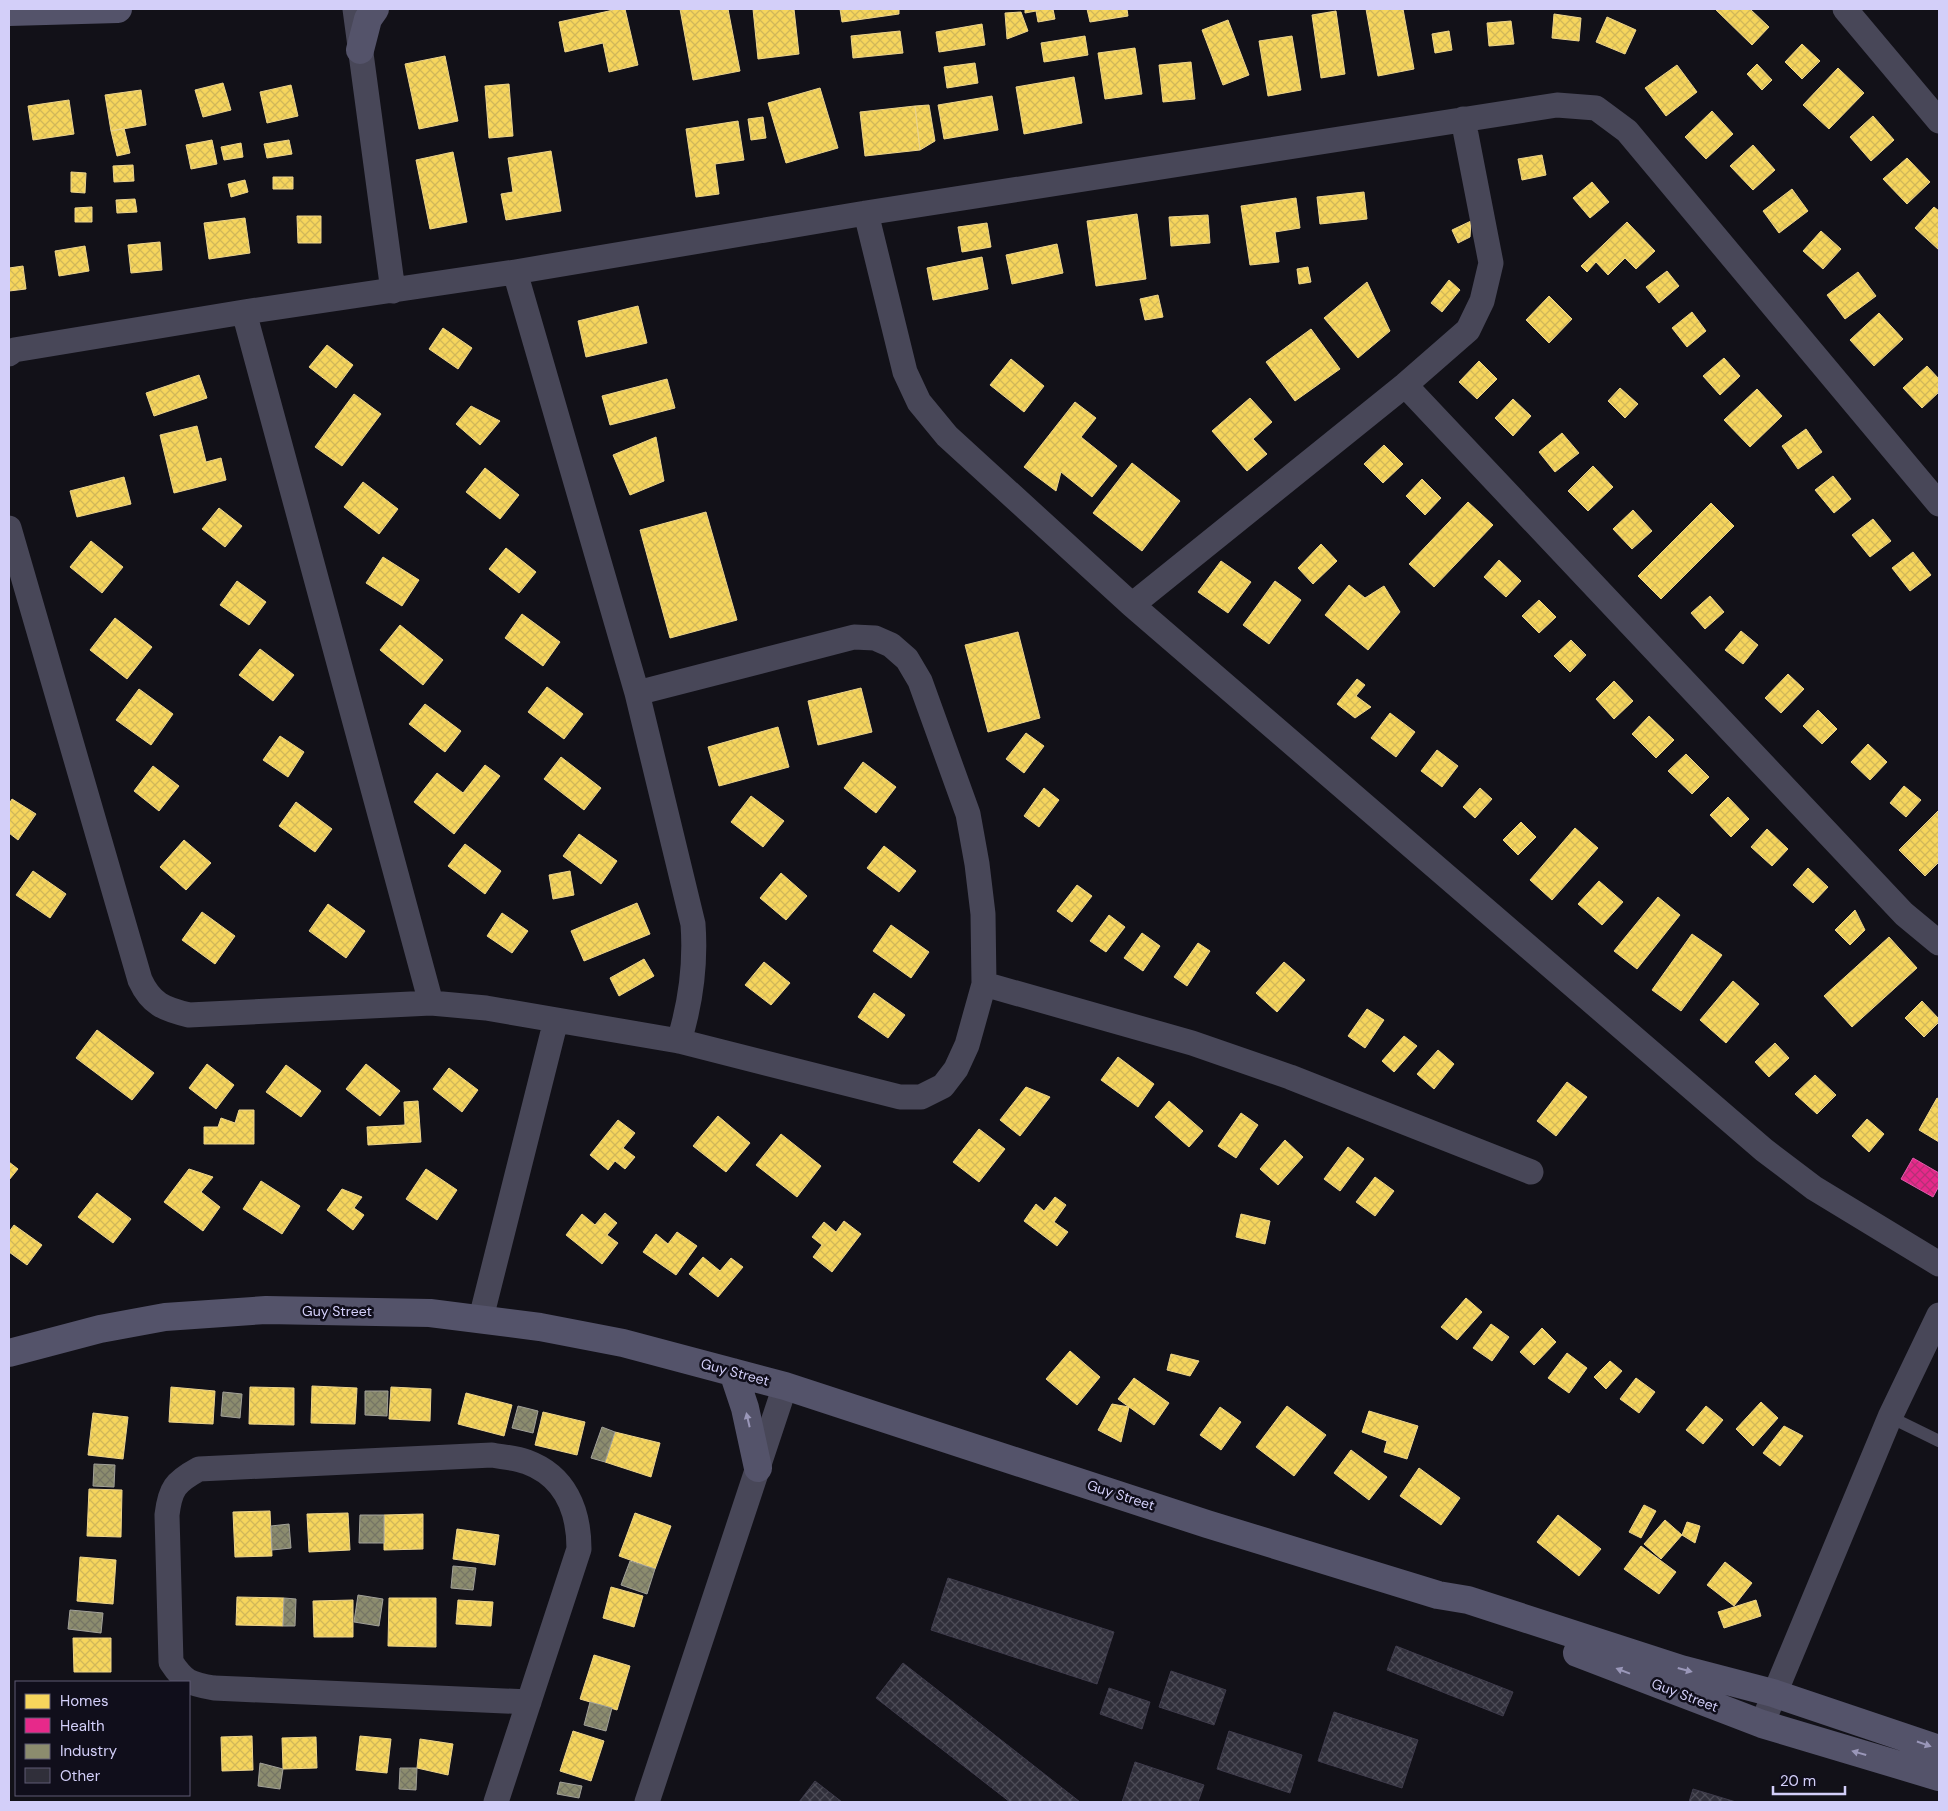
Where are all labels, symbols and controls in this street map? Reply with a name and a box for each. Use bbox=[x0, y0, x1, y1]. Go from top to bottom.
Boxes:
street label: Guy Street bbox=[302, 1302, 372, 1320]
street label: Guy Street bbox=[699, 1354, 771, 1390]
one-way arrow bbox=[744, 1413, 752, 1428]
street label: Guy Street bbox=[1085, 1476, 1157, 1514]
one-way arrow bbox=[1678, 1666, 1693, 1674]
one-way arrow bbox=[1615, 1667, 1630, 1675]
street label: Guy Street bbox=[1649, 1674, 1721, 1716]
legend bbox=[15, 1681, 190, 1796]
text: Homes bbox=[60, 1691, 109, 1711]
text: Health bbox=[60, 1716, 105, 1736]
one-way arrow bbox=[1917, 1740, 1932, 1748]
text: Industry bbox=[60, 1741, 118, 1761]
one-way arrow bbox=[1851, 1749, 1866, 1757]
scale bar bbox=[1773, 1764, 1846, 1796]
text: Other bbox=[60, 1766, 101, 1786]
text: 20 m bbox=[1780, 1771, 1816, 1791]

